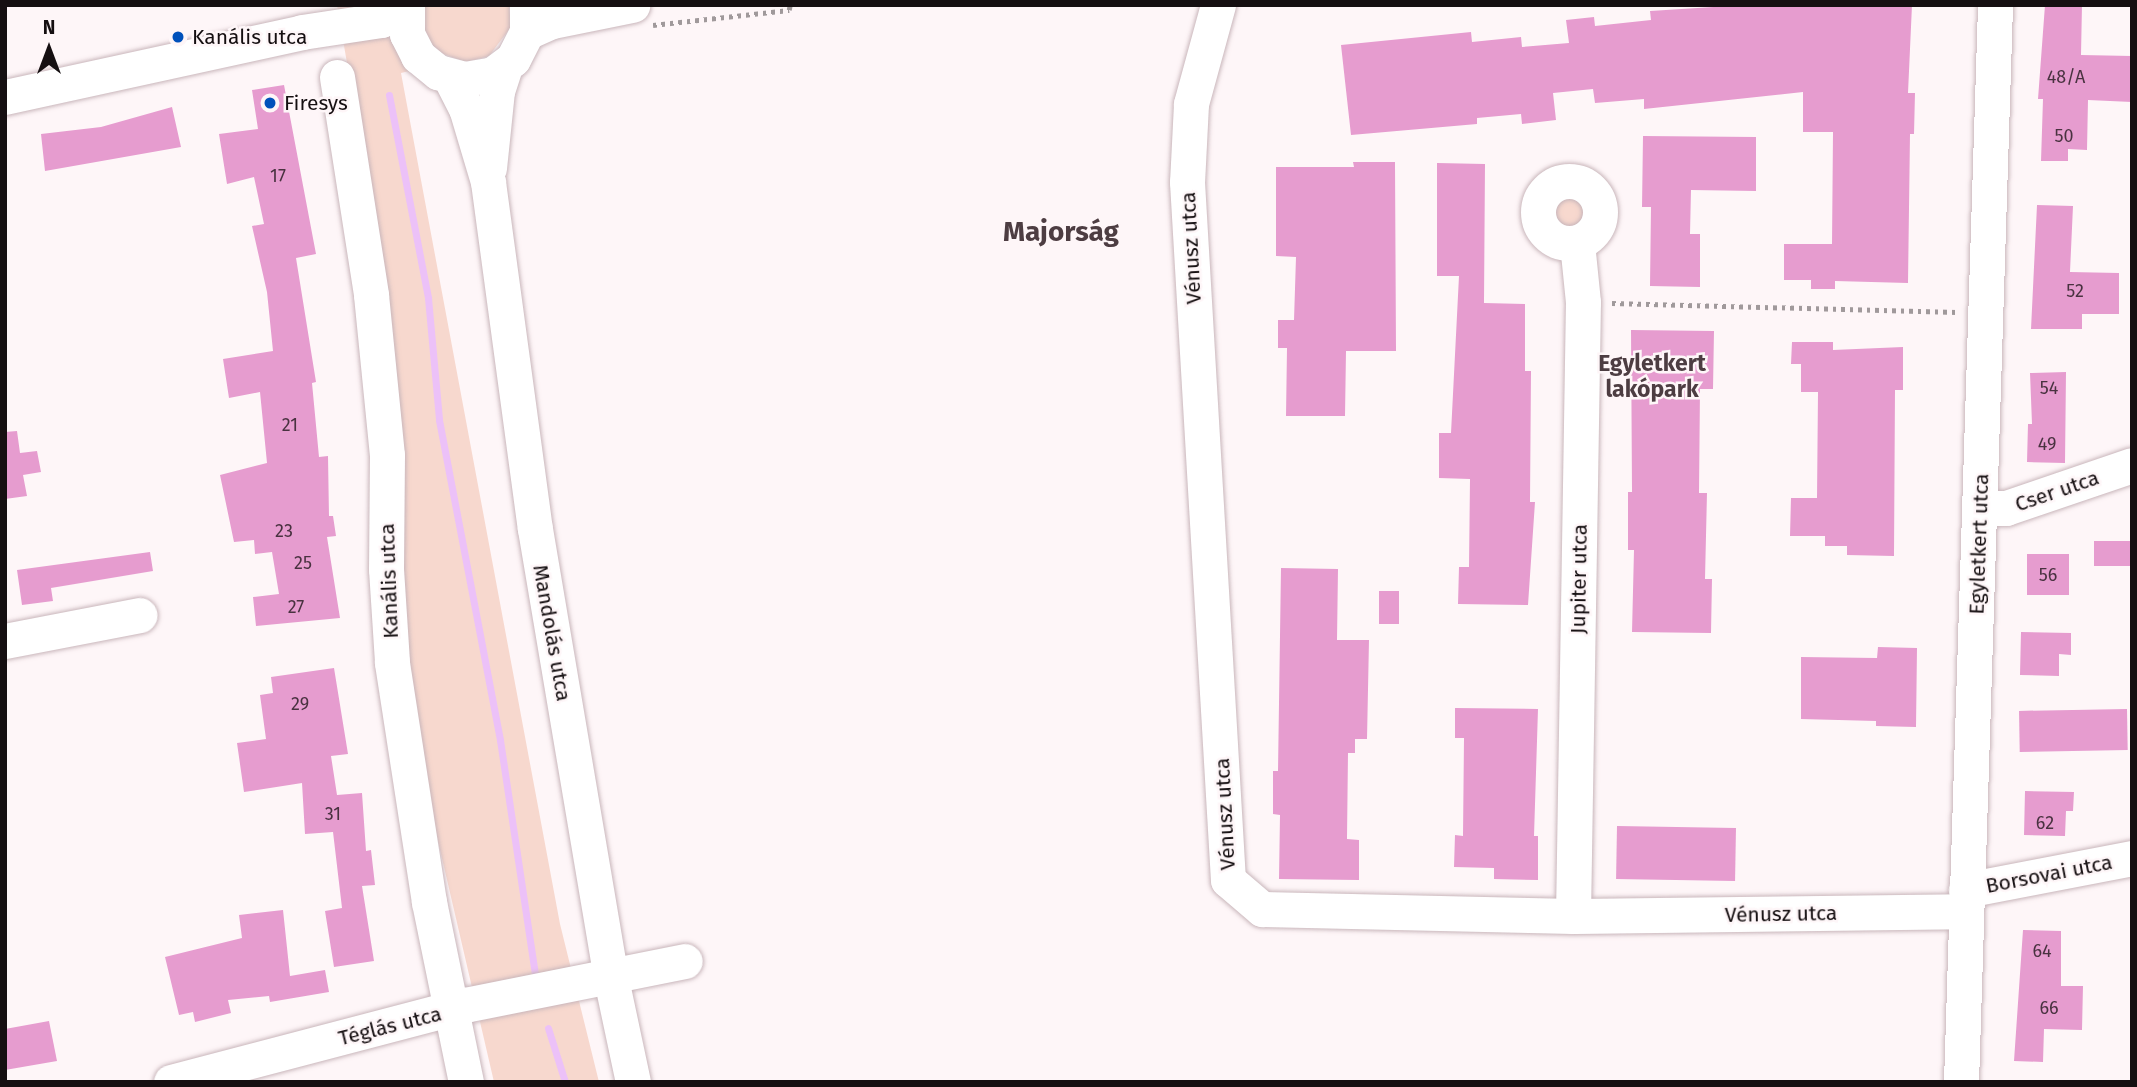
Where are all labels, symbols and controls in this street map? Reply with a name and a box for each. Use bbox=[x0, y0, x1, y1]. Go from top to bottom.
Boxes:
north arrow bbox=[14, 14, 84, 84]
text: N bbox=[43, 16, 55, 39]
place label: Kanális utca bbox=[192, 24, 307, 50]
marker: Kanális utca bbox=[170, 29, 186, 45]
house number: 48/A bbox=[2047, 66, 2085, 88]
place label: Firesys bbox=[284, 90, 348, 116]
marker: Firesys bbox=[262, 95, 278, 111]
house number: 50 bbox=[2054, 125, 2074, 147]
house number: 17 bbox=[270, 165, 286, 187]
street label: Vénusz utca bbox=[1175, 191, 1207, 305]
district label: Majorság bbox=[1003, 215, 1119, 249]
house number: 52 bbox=[2066, 280, 2084, 302]
district label: Egyletkert lakópark bbox=[1598, 349, 1706, 403]
house number: 54 bbox=[2040, 377, 2058, 399]
house number: 21 bbox=[282, 414, 298, 436]
house number: 49 bbox=[2038, 433, 2056, 455]
street label: Cser utca bbox=[2012, 465, 2102, 517]
street label: Egyletkert utca bbox=[1964, 473, 1994, 615]
house number: 23 bbox=[275, 520, 293, 542]
street label: Kanális utca bbox=[374, 523, 404, 639]
street label: Jupiter utca bbox=[1565, 524, 1593, 634]
house number: 25 bbox=[294, 552, 312, 574]
street label: Mandolás utca bbox=[528, 563, 576, 703]
house number: 56 bbox=[2039, 564, 2057, 586]
house number: 27 bbox=[288, 596, 304, 618]
house number: 29 bbox=[291, 693, 309, 715]
street label: Vénusz utca bbox=[1209, 757, 1241, 871]
house number: 31 bbox=[325, 803, 341, 825]
house number: 62 bbox=[2036, 812, 2054, 834]
street label: Borsovai utca bbox=[1984, 849, 2114, 899]
street label: Vénusz utca bbox=[1725, 900, 1837, 928]
house number: 64 bbox=[2032, 940, 2052, 962]
house number: 66 bbox=[2039, 997, 2059, 1019]
street label: Téglás utca bbox=[336, 1001, 444, 1051]

